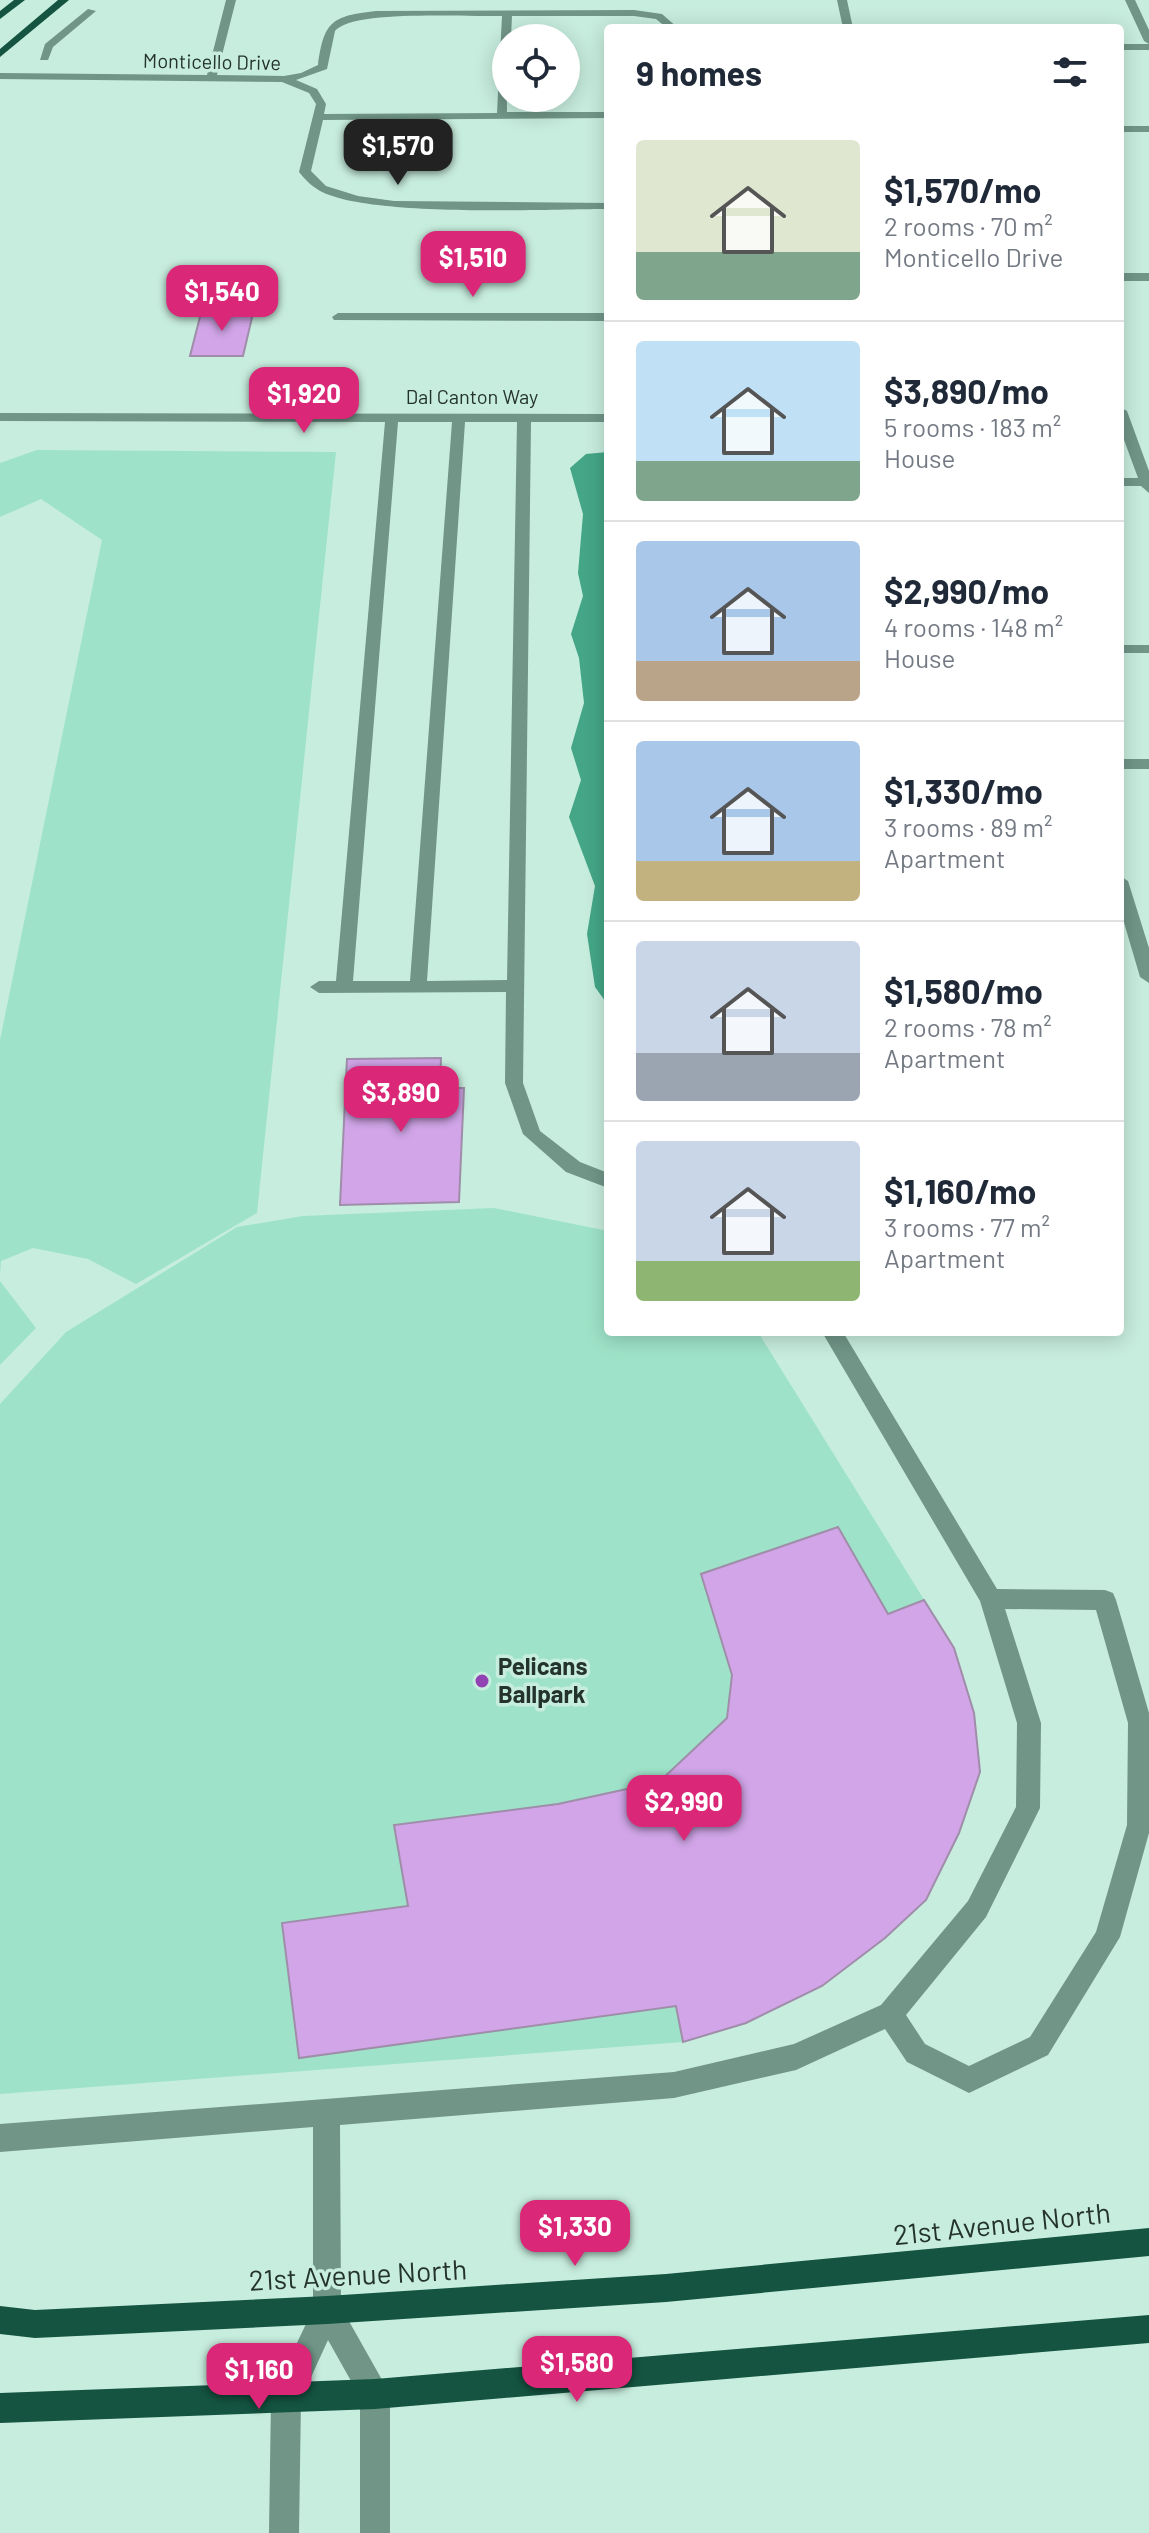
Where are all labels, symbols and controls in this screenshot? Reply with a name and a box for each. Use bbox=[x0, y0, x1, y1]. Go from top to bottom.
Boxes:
map controls bbox=[492, 24, 580, 112]
button: locate bbox=[492, 24, 580, 112]
street label: Monticello Drive bbox=[143, 48, 281, 74]
icon: filters bbox=[1048, 50, 1092, 94]
text: 9 homes bbox=[636, 52, 762, 93]
pin: $1,570 bbox=[333, 119, 463, 187]
text: $1,570 bbox=[362, 129, 434, 160]
text: $1,570/mo bbox=[884, 169, 1041, 210]
icon: home bbox=[700, 172, 796, 268]
text: 2 rooms · 70 m² bbox=[884, 210, 1053, 241]
pin: $1,510 bbox=[408, 231, 538, 299]
text: $1,510 bbox=[439, 241, 507, 272]
text: Monticello Drive bbox=[884, 241, 1063, 272]
pin: $1,540 bbox=[157, 265, 287, 333]
text: $1,540 bbox=[184, 275, 260, 306]
pin: $1,920 bbox=[239, 367, 369, 435]
text: $3,890/mo bbox=[884, 370, 1049, 411]
icon: home bbox=[700, 373, 796, 469]
text: $1,920 bbox=[267, 377, 341, 408]
street label: Dal Canton Way bbox=[406, 384, 538, 408]
text: 5 rooms · 183 m² bbox=[884, 411, 1061, 442]
text: House bbox=[884, 442, 955, 473]
text: $2,990/mo bbox=[884, 570, 1049, 611]
icon: home bbox=[700, 573, 796, 669]
text: 4 rooms · 148 m² bbox=[884, 611, 1063, 642]
text: House bbox=[884, 642, 955, 673]
text: $1,330/mo bbox=[884, 770, 1043, 811]
icon: home bbox=[700, 773, 796, 869]
text: 3 rooms · 89 m² bbox=[884, 811, 1052, 842]
text: Apartment bbox=[884, 842, 1005, 873]
text: $1,580/mo bbox=[884, 970, 1043, 1011]
icon: home bbox=[700, 973, 796, 1069]
text: 2 rooms · 78 m² bbox=[884, 1011, 1052, 1042]
text: Apartment bbox=[884, 1042, 1005, 1073]
pin: $3,890 bbox=[336, 1066, 466, 1134]
text: $3,890 bbox=[362, 1076, 440, 1107]
text: $1,160/mo bbox=[884, 1170, 1037, 1211]
icon: home bbox=[700, 1173, 796, 1269]
text: 3 rooms · 77 m² bbox=[884, 1211, 1050, 1242]
text: Apartment bbox=[884, 1242, 1005, 1273]
place label: Pelicans Ballpark bbox=[498, 1651, 587, 1708]
marker: Pelicans Ballpark bbox=[473, 1672, 491, 1690]
pin: $2,990 bbox=[619, 1775, 749, 1843]
text: $2,990 bbox=[645, 1785, 723, 1816]
street label: 21st Avenue North bbox=[892, 2195, 1112, 2251]
pin: $1,330 bbox=[510, 2200, 640, 2268]
text: $1,330 bbox=[538, 2210, 612, 2241]
street label: 21st Avenue North bbox=[248, 2251, 468, 2297]
pin: $1,580 bbox=[512, 2336, 642, 2404]
pin: $1,160 bbox=[194, 2343, 324, 2411]
text: $1,580 bbox=[540, 2346, 614, 2377]
text: $1,160 bbox=[225, 2353, 293, 2384]

